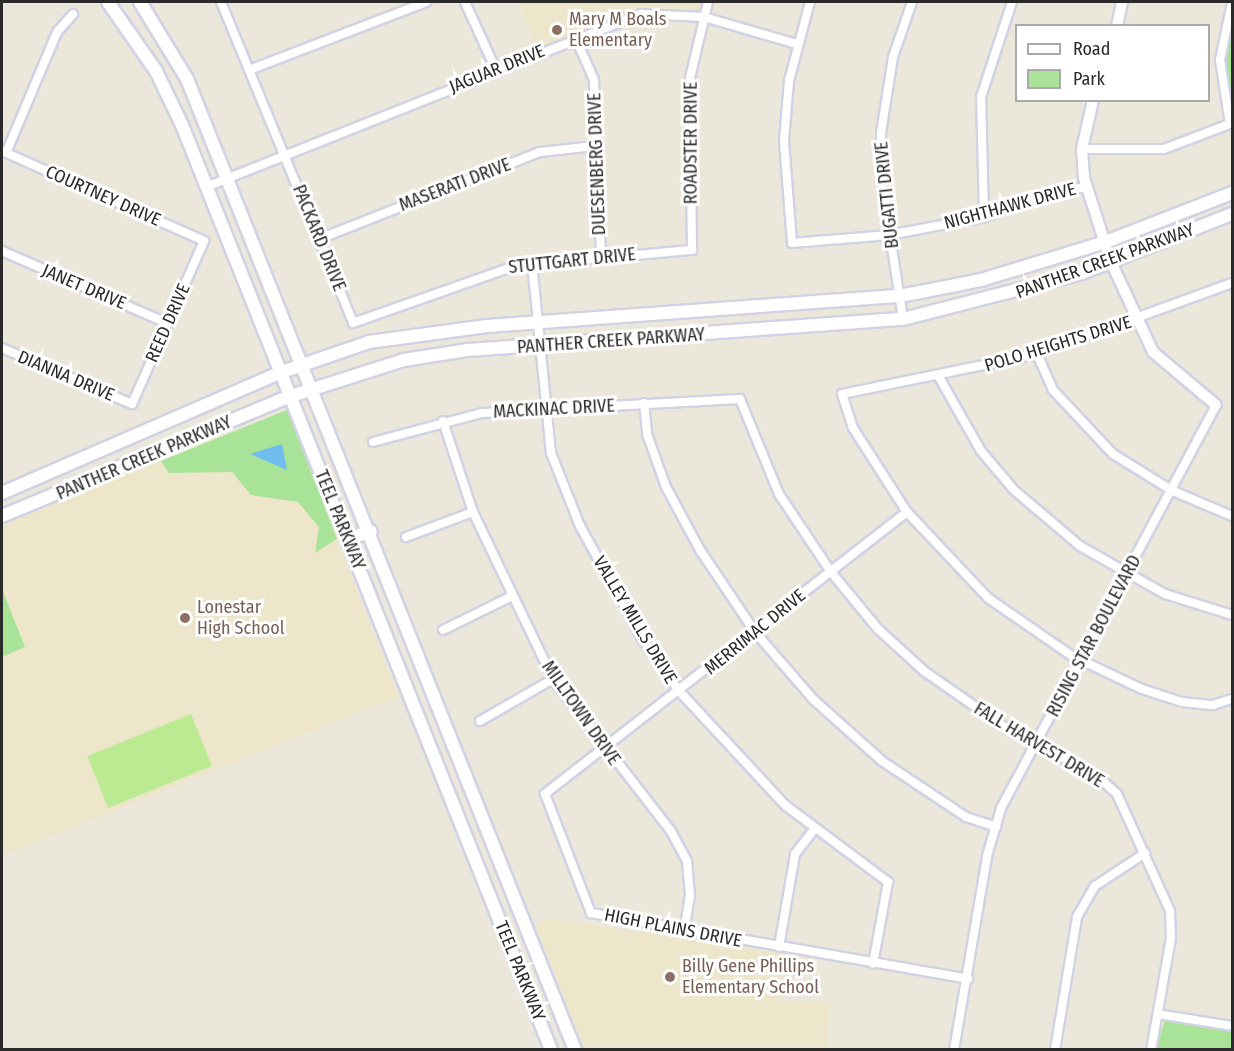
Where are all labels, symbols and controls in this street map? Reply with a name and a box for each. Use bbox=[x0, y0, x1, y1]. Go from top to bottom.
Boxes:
place label: Mary M Boals Elementary bbox=[569, 9, 666, 52]
marker: Mary M Boals Elementary bbox=[550, 23, 564, 37]
legend bbox=[1015, 24, 1210, 102]
text: Road bbox=[1073, 38, 1110, 60]
street label: JAGUAR DRIVE bbox=[446, 40, 548, 98]
text: Park bbox=[1073, 68, 1105, 90]
street label: ROADSTER DRIVE bbox=[680, 82, 702, 204]
street label: DUESENBERG DRIVE bbox=[584, 92, 610, 236]
street label: BUGATTI DRIVE bbox=[871, 140, 903, 250]
street label: MASERATI DRIVE bbox=[396, 154, 514, 216]
street label: COURTNEY DRIVE bbox=[42, 161, 164, 231]
street label: NIGHTHAWK DRIVE bbox=[942, 178, 1078, 234]
street label: PACKARD DRIVE bbox=[288, 182, 350, 294]
street label: PANTHER CREEK PARKWAY bbox=[1013, 219, 1197, 303]
street label: STUTTGART DRIVE bbox=[507, 244, 637, 278]
street label: JANET DRIVE bbox=[39, 260, 129, 314]
street label: REED DRIVE bbox=[141, 280, 195, 366]
street label: POLO HEIGHTS DRIVE bbox=[982, 311, 1134, 377]
street label: PANTHER CREEK PARKWAY bbox=[516, 324, 706, 358]
street label: DIANNA DRIVE bbox=[14, 346, 118, 406]
street label: MACKINAC DRIVE bbox=[493, 395, 615, 423]
street label: PANTHER CREEK PARKWAY bbox=[53, 411, 235, 505]
street label: TEEL PARKWAY bbox=[310, 467, 370, 573]
street label: VALLEY MILLS DRIVE bbox=[588, 552, 682, 688]
street label: RISING STAR BOULEVARD bbox=[1042, 552, 1146, 720]
street label: MERRIMAC DRIVE bbox=[700, 585, 810, 679]
place label: Lonestar High School bbox=[197, 597, 284, 640]
marker: Lonestar High School bbox=[178, 611, 192, 625]
street label: MILLTOWN DRIVE bbox=[537, 657, 625, 769]
street label: FALL HARVEST DRIVE bbox=[970, 698, 1108, 792]
street label: HIGH PLAINS DRIVE bbox=[603, 904, 743, 952]
street label: TEEL PARKWAY bbox=[490, 918, 550, 1024]
place label: Billy Gene Phillips Elementary School bbox=[682, 956, 819, 998]
marker: Billy Gene Phillips Elementary School bbox=[663, 970, 677, 984]

